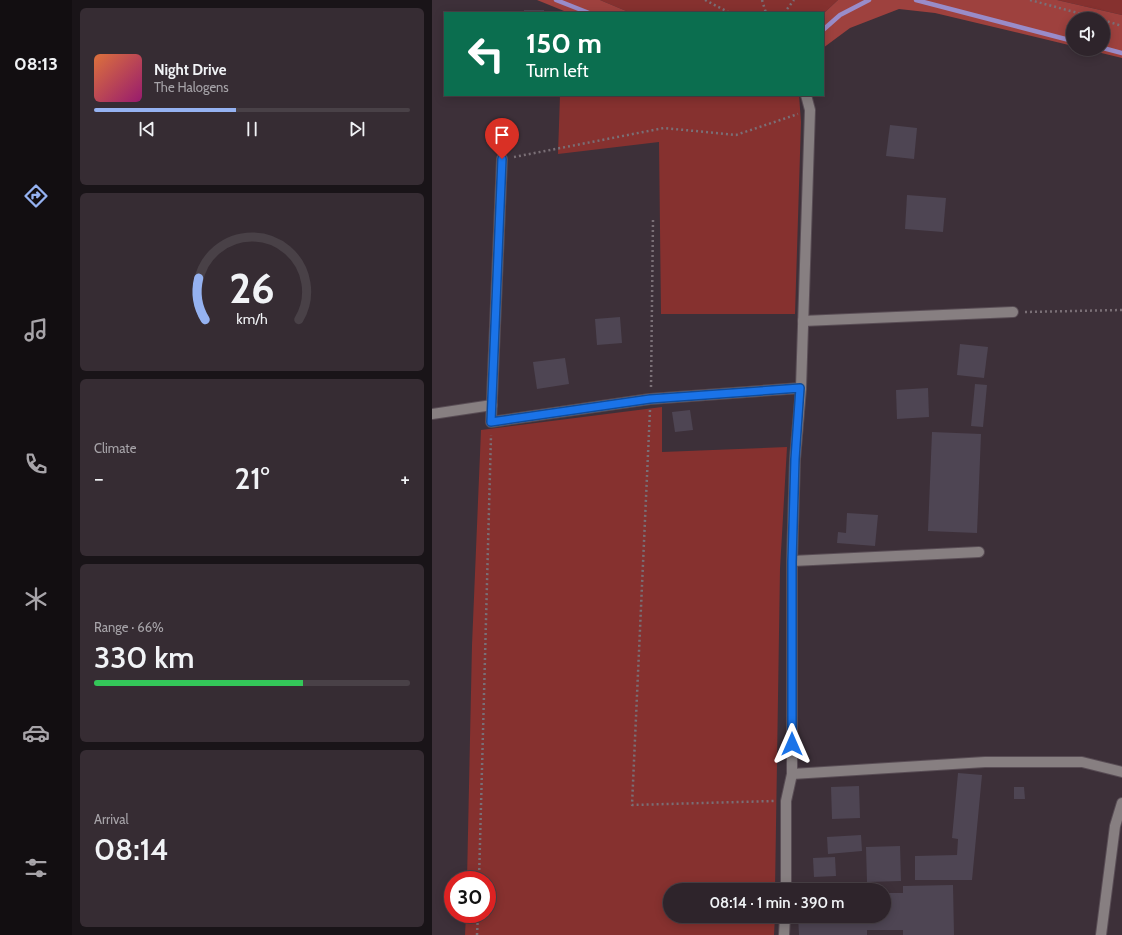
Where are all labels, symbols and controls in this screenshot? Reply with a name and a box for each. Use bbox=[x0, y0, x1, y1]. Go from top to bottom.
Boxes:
map controls bbox=[1066, 12, 1110, 56]
button: sound bbox=[1066, 12, 1110, 56]
text: 150 m bbox=[526, 26, 602, 60]
icon: left bbox=[460, 28, 512, 80]
text: 08:13 bbox=[14, 53, 58, 75]
text: Turn left bbox=[526, 60, 589, 82]
text: Night Drive bbox=[154, 61, 227, 79]
text: The Halogens bbox=[154, 79, 229, 95]
icon: previous bbox=[136, 118, 158, 140]
icon: pause bbox=[241, 118, 263, 140]
icon: next bbox=[346, 118, 368, 140]
pin bbox=[485, 118, 519, 159]
icon: arrive bbox=[491, 124, 513, 146]
icon: directions bbox=[22, 182, 50, 210]
text: 26 bbox=[229, 263, 275, 313]
text: km/h bbox=[236, 310, 268, 328]
icon: music bbox=[22, 316, 50, 344]
text: Climate bbox=[94, 440, 136, 456]
icon: phone bbox=[22, 450, 50, 478]
text: 21° bbox=[234, 460, 270, 497]
text: − bbox=[94, 465, 104, 492]
text: + bbox=[400, 465, 410, 492]
icon: climate bbox=[22, 585, 50, 613]
text: Range · 66% bbox=[94, 619, 164, 635]
text: 330 km bbox=[94, 639, 195, 676]
icon: car bbox=[22, 719, 50, 747]
position arrow bbox=[771, 723, 813, 765]
text: Arrival bbox=[94, 811, 129, 827]
text: 08:14 bbox=[94, 831, 169, 868]
icon: filters bbox=[22, 854, 50, 882]
speed limit sign: 30 bbox=[444, 871, 496, 923]
text: 08:14 · 1 min · 390 m bbox=[710, 894, 844, 912]

